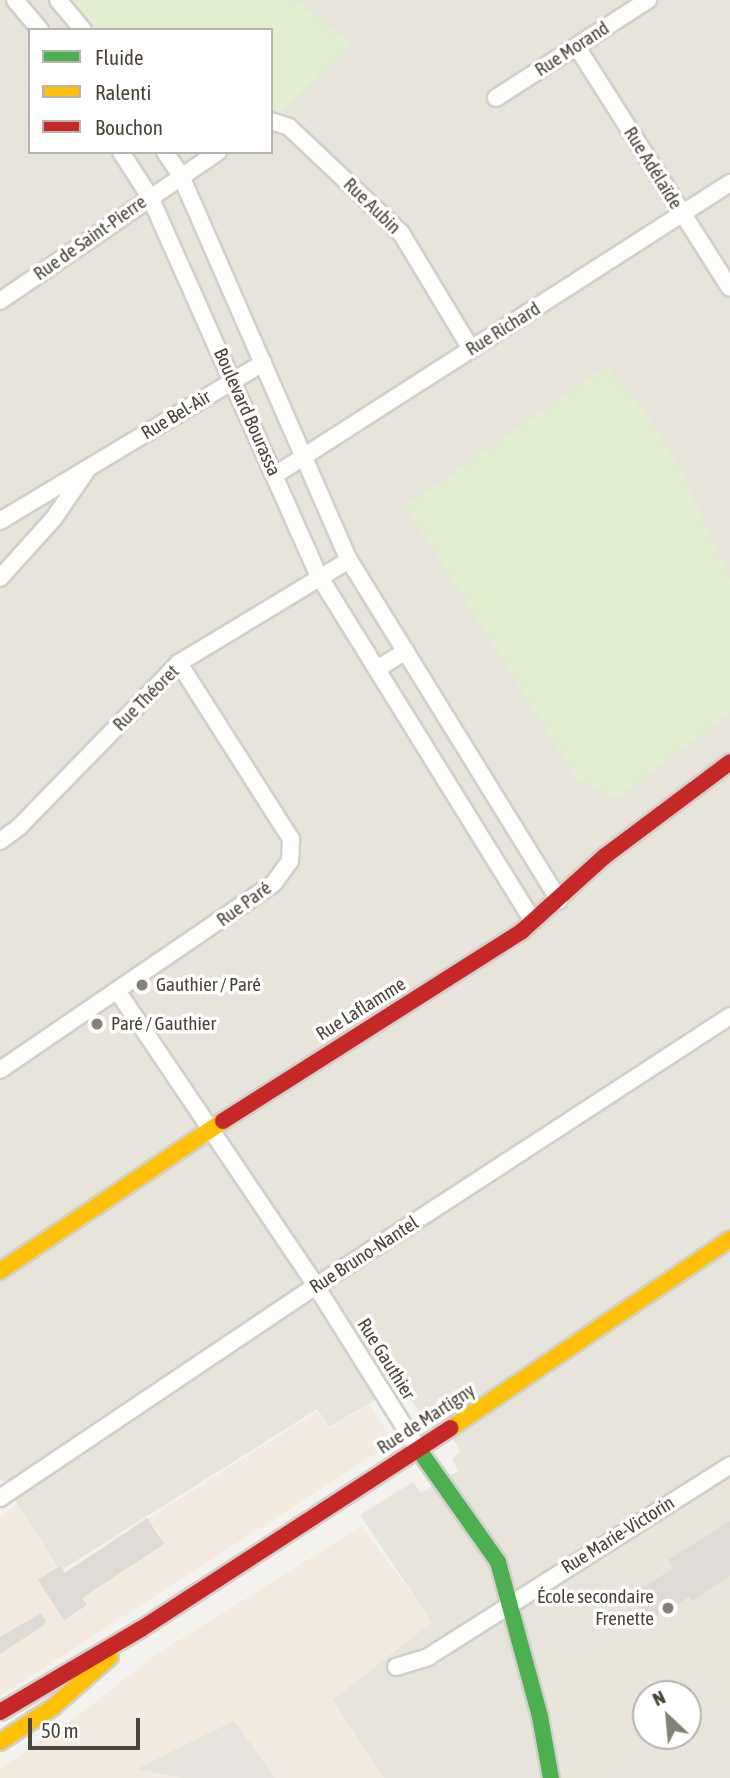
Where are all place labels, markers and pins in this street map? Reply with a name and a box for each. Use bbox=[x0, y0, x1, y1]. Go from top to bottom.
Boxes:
place label: Gauthier / Paré bbox=[156, 974, 261, 996]
marker: Gauthier / Paré bbox=[134, 977, 150, 993]
place label: Paré / Gauthier bbox=[111, 1013, 216, 1035]
marker: Paré / Gauthier bbox=[89, 1016, 105, 1032]
place label: École secondaire Frenette bbox=[537, 1586, 654, 1630]
marker: École secondaire Frenette bbox=[660, 1600, 676, 1616]

